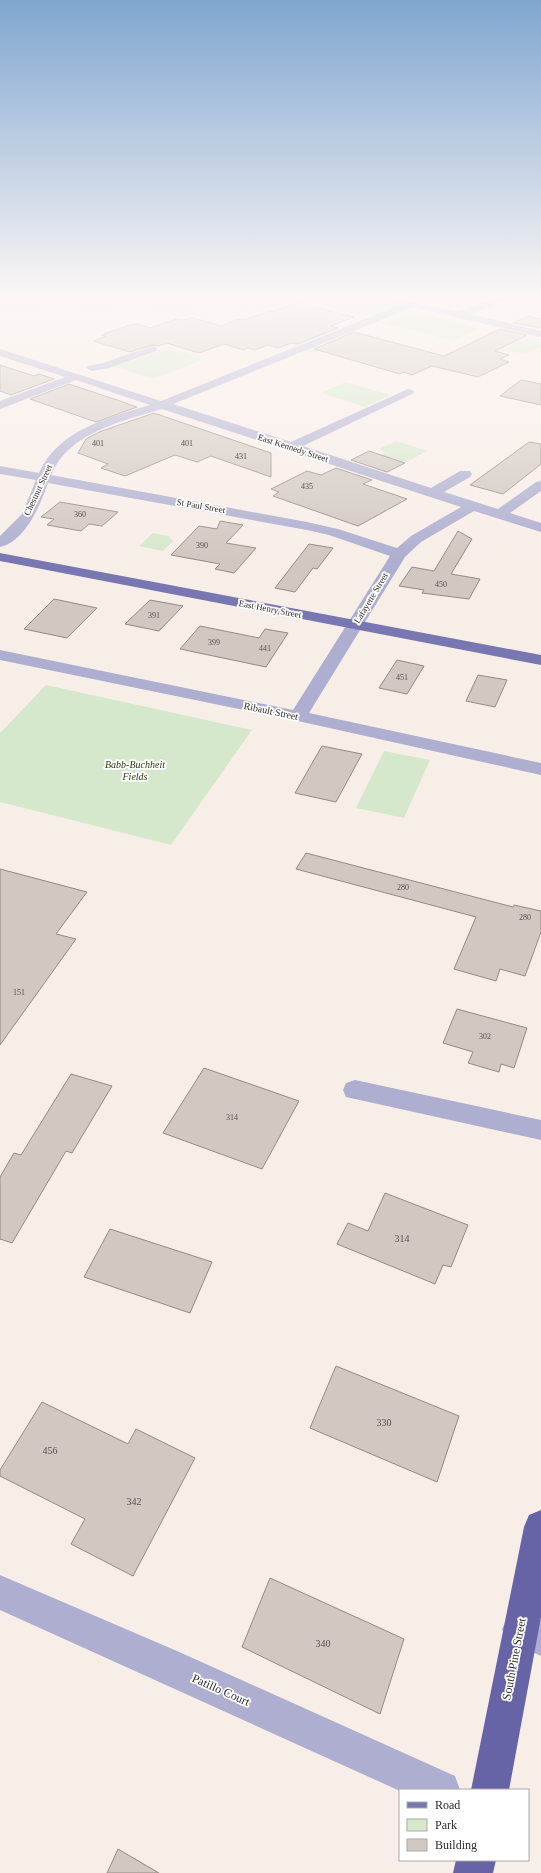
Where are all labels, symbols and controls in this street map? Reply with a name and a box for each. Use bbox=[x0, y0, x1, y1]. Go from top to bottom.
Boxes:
street label: East Kennedy Street bbox=[257, 432, 330, 464]
house number: 401 bbox=[92, 439, 104, 448]
house number: 401 bbox=[181, 439, 193, 448]
house number: 431 bbox=[235, 452, 247, 461]
street label: Chestnut Street bbox=[22, 462, 54, 517]
house number: 435 bbox=[301, 482, 313, 491]
street label: St Paul Street bbox=[176, 497, 226, 515]
house number: 360 bbox=[74, 510, 86, 519]
house number: 390 bbox=[196, 541, 208, 550]
street label: Lafayette Street bbox=[352, 570, 390, 625]
house number: 450 bbox=[435, 580, 447, 589]
street label: East Henry Street bbox=[238, 598, 303, 620]
house number: 391 bbox=[148, 611, 160, 620]
house number: 399 bbox=[208, 638, 220, 647]
house number: 441 bbox=[259, 644, 271, 653]
house number: 451 bbox=[396, 673, 408, 682]
street label: Ribault Street bbox=[243, 700, 299, 722]
park label: Babb-Buchheit Fields bbox=[105, 759, 165, 782]
house number: 280 bbox=[397, 883, 409, 892]
house number: 280 bbox=[519, 913, 531, 922]
house number: 151 bbox=[13, 988, 25, 997]
house number: 302 bbox=[479, 1032, 491, 1041]
house number: 314 bbox=[226, 1113, 238, 1122]
house number: 314 bbox=[395, 1233, 410, 1244]
house number: 330 bbox=[377, 1417, 392, 1428]
house number: 456 bbox=[43, 1445, 58, 1456]
house number: 342 bbox=[127, 1496, 142, 1507]
street label: South Pine Street bbox=[499, 1616, 529, 1701]
house number: 340 bbox=[316, 1638, 331, 1649]
street label: Patillo Court bbox=[190, 1671, 253, 1709]
legend bbox=[399, 1789, 529, 1861]
text: Road bbox=[435, 1798, 460, 1812]
text: Park bbox=[435, 1818, 457, 1832]
text: Building bbox=[435, 1838, 477, 1852]

